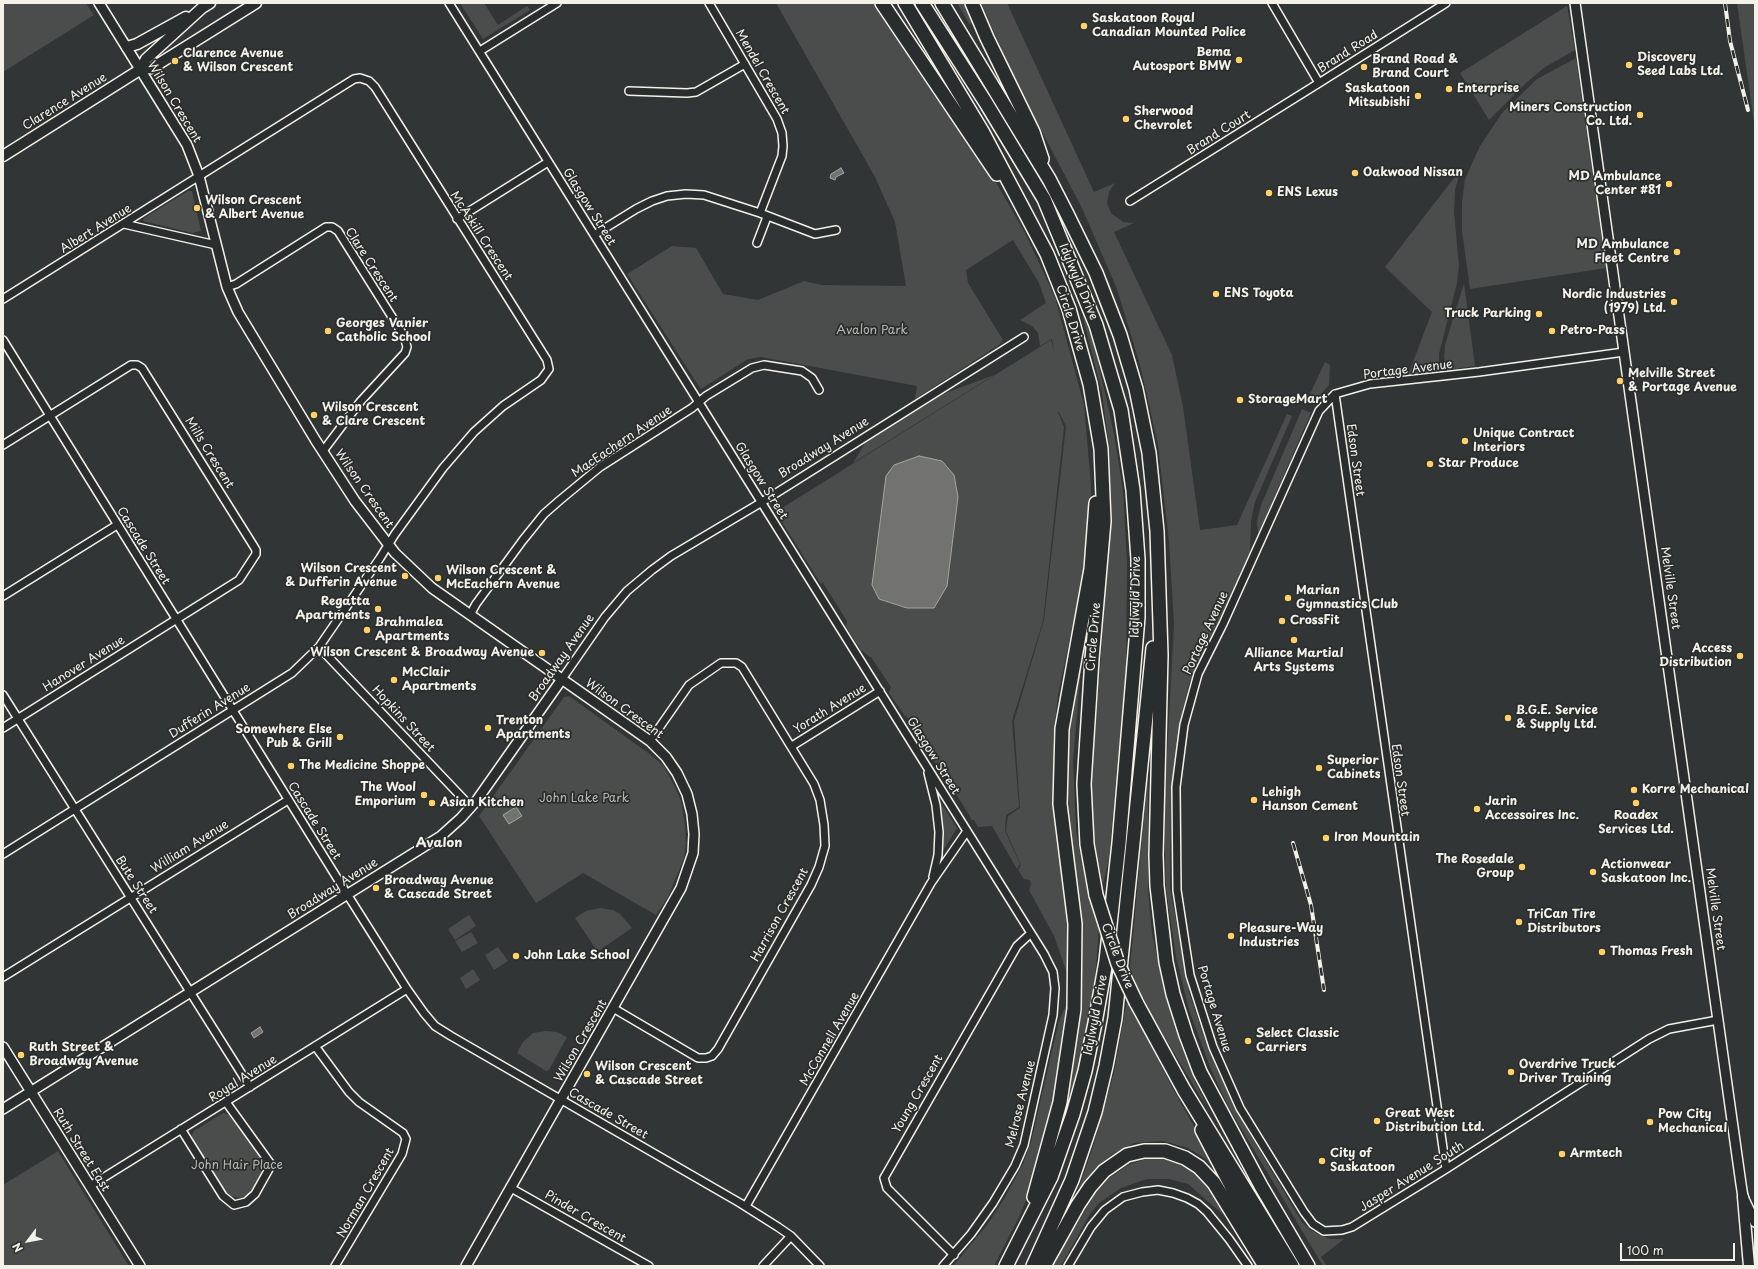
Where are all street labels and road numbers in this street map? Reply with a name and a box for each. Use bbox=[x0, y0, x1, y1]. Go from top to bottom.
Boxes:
street label: Mendel Crescent bbox=[732, 27, 792, 117]
street label: Brand Road bbox=[1315, 28, 1381, 76]
street label: Wilson Crescent bbox=[144, 59, 204, 145]
street label: Clarence Avenue bbox=[20, 70, 110, 134]
street label: Brand Court bbox=[1185, 108, 1253, 158]
street label: Glasgow Street bbox=[559, 166, 619, 248]
street label: McAskill Crescent bbox=[447, 189, 515, 283]
street label: Albert Avenue bbox=[58, 201, 134, 257]
street label: Clare Crescent bbox=[342, 225, 400, 305]
street label: Idylwyld Drive bbox=[1055, 242, 1101, 322]
street label: Circle Drive bbox=[1053, 283, 1087, 353]
street label: Portage Avenue bbox=[1362, 357, 1454, 383]
street label: MacEachern Avenue bbox=[569, 403, 675, 481]
street label: Broadway Avenue bbox=[776, 414, 872, 482]
street label: Mills Crescent bbox=[181, 415, 237, 491]
street label: Edson Street bbox=[1343, 423, 1367, 497]
street label: Glasgow Street bbox=[731, 440, 791, 522]
street label: Wilson Crescent bbox=[331, 447, 397, 531]
street label: Cascade Street bbox=[113, 504, 173, 588]
street label: Melville Street bbox=[1657, 546, 1683, 630]
street label: Idylwyld Drive bbox=[1128, 556, 1144, 638]
street label: Portage Avenue bbox=[1180, 589, 1232, 677]
street label: Circle Drive bbox=[1084, 602, 1104, 672]
street label: Broadway Avenue bbox=[526, 611, 598, 705]
street label: Hanover Avenue bbox=[40, 633, 128, 695]
street label: Wilson Crescent bbox=[582, 676, 666, 742]
street label: Dufferin Avenue bbox=[167, 680, 253, 742]
street label: Yorath Avenue bbox=[791, 681, 869, 737]
street label: Hopkins Street bbox=[369, 683, 437, 755]
street label: Glasgow Street bbox=[903, 715, 963, 797]
street label: Edson Street bbox=[1388, 743, 1412, 817]
street label: Cascade Street bbox=[284, 779, 344, 863]
street label: William Avenue bbox=[149, 817, 231, 877]
street label: Bute Street bbox=[112, 853, 160, 917]
street label: Broadway Avenue bbox=[285, 855, 381, 923]
street label: Harrison Crescent bbox=[748, 866, 812, 964]
street label: Melville Street bbox=[1702, 867, 1728, 951]
street label: Circle Drive bbox=[1098, 921, 1136, 991]
street label: Portage Avenue bbox=[1194, 964, 1234, 1054]
street label: Idylwyld Drive bbox=[1081, 973, 1111, 1057]
street label: McConnell Avenue bbox=[797, 990, 863, 1088]
street label: Wilson Crescent bbox=[552, 997, 610, 1085]
street label: Royal Avenue bbox=[206, 1052, 280, 1106]
street label: Young Crescent bbox=[890, 1052, 946, 1136]
street label: Melrose Avenue bbox=[1003, 1059, 1039, 1149]
street label: Cascade Street bbox=[566, 1086, 650, 1142]
street label: Ruth Street East bbox=[50, 1106, 112, 1194]
street label: Jasper Avenue South bbox=[1357, 1139, 1467, 1215]
street label: Norman Crescent bbox=[334, 1145, 398, 1241]
street label: Pinder Crescent bbox=[542, 1188, 628, 1246]

